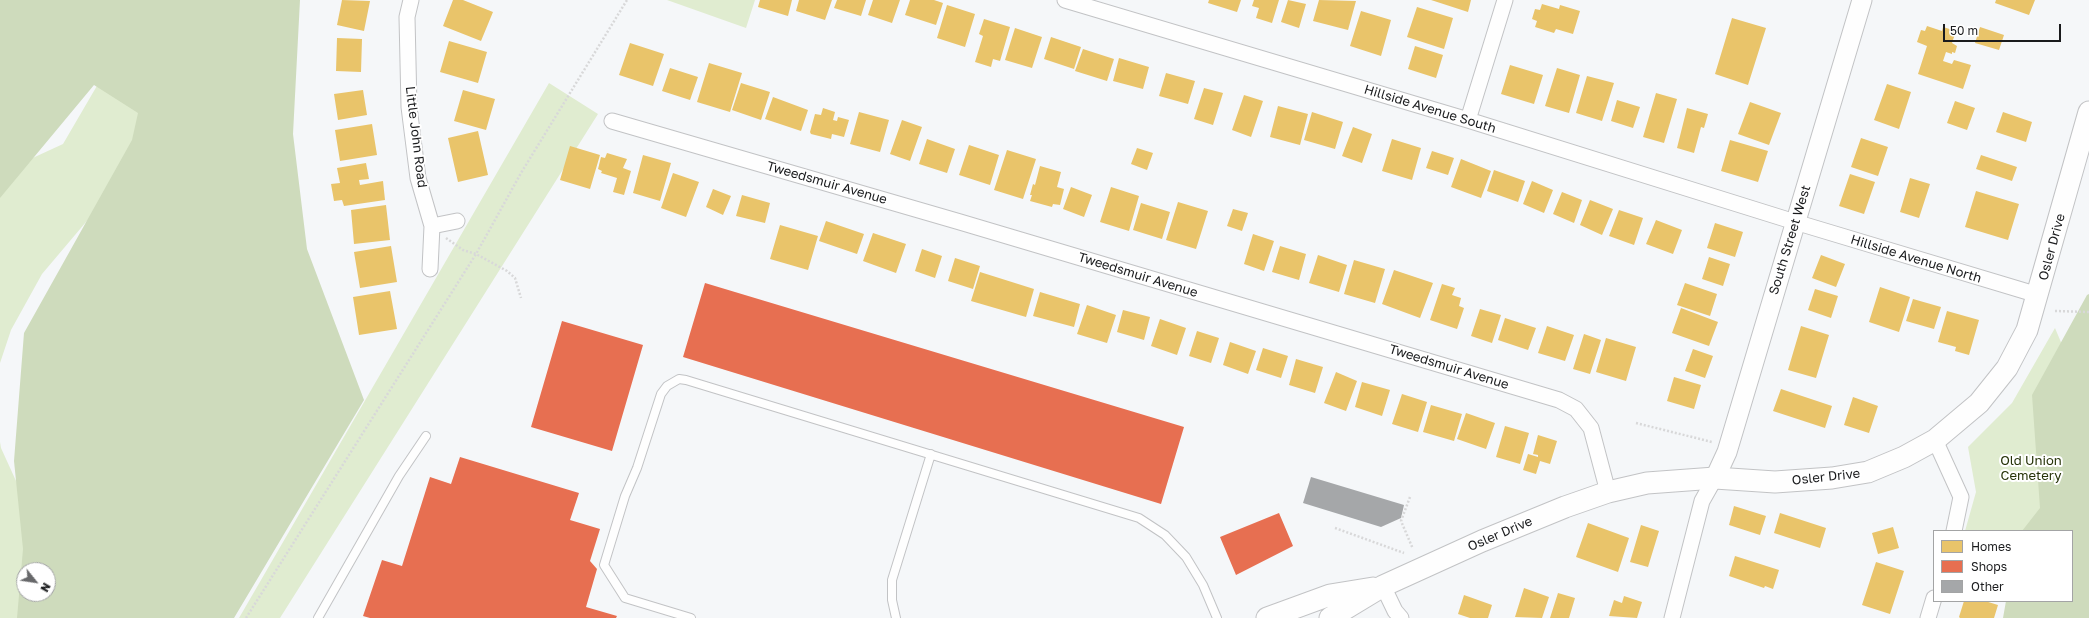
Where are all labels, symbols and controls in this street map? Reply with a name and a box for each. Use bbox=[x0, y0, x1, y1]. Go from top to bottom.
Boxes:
scale bar bbox=[1945, 16, 2063, 42]
text: 50 m bbox=[1950, 23, 1978, 38]
street label: Hillside Avenue South bbox=[1362, 81, 1498, 137]
street label: Little John Road bbox=[402, 85, 430, 189]
street label: Tweedsmuir Avenue bbox=[765, 158, 889, 208]
street label: South Street West bbox=[1766, 183, 1814, 297]
street label: Osler Drive bbox=[2036, 212, 2068, 282]
street label: Hillside Avenue North bbox=[1849, 232, 1983, 286]
street label: Tweedsmuir Avenue bbox=[1076, 249, 1200, 301]
street label: Tweedsmuir Avenue bbox=[1387, 341, 1511, 393]
park label: Old Union Cemetery bbox=[2000, 453, 2062, 484]
street label: Osler Drive bbox=[1791, 466, 1861, 488]
street label: Osler Drive bbox=[1465, 513, 1535, 555]
legend bbox=[1933, 530, 2073, 602]
text: Homes bbox=[1971, 539, 2011, 554]
text: Shops bbox=[1971, 559, 2007, 574]
north arrow bbox=[16, 562, 56, 602]
text: Other bbox=[1971, 579, 2004, 594]
text: N bbox=[38, 581, 54, 595]

